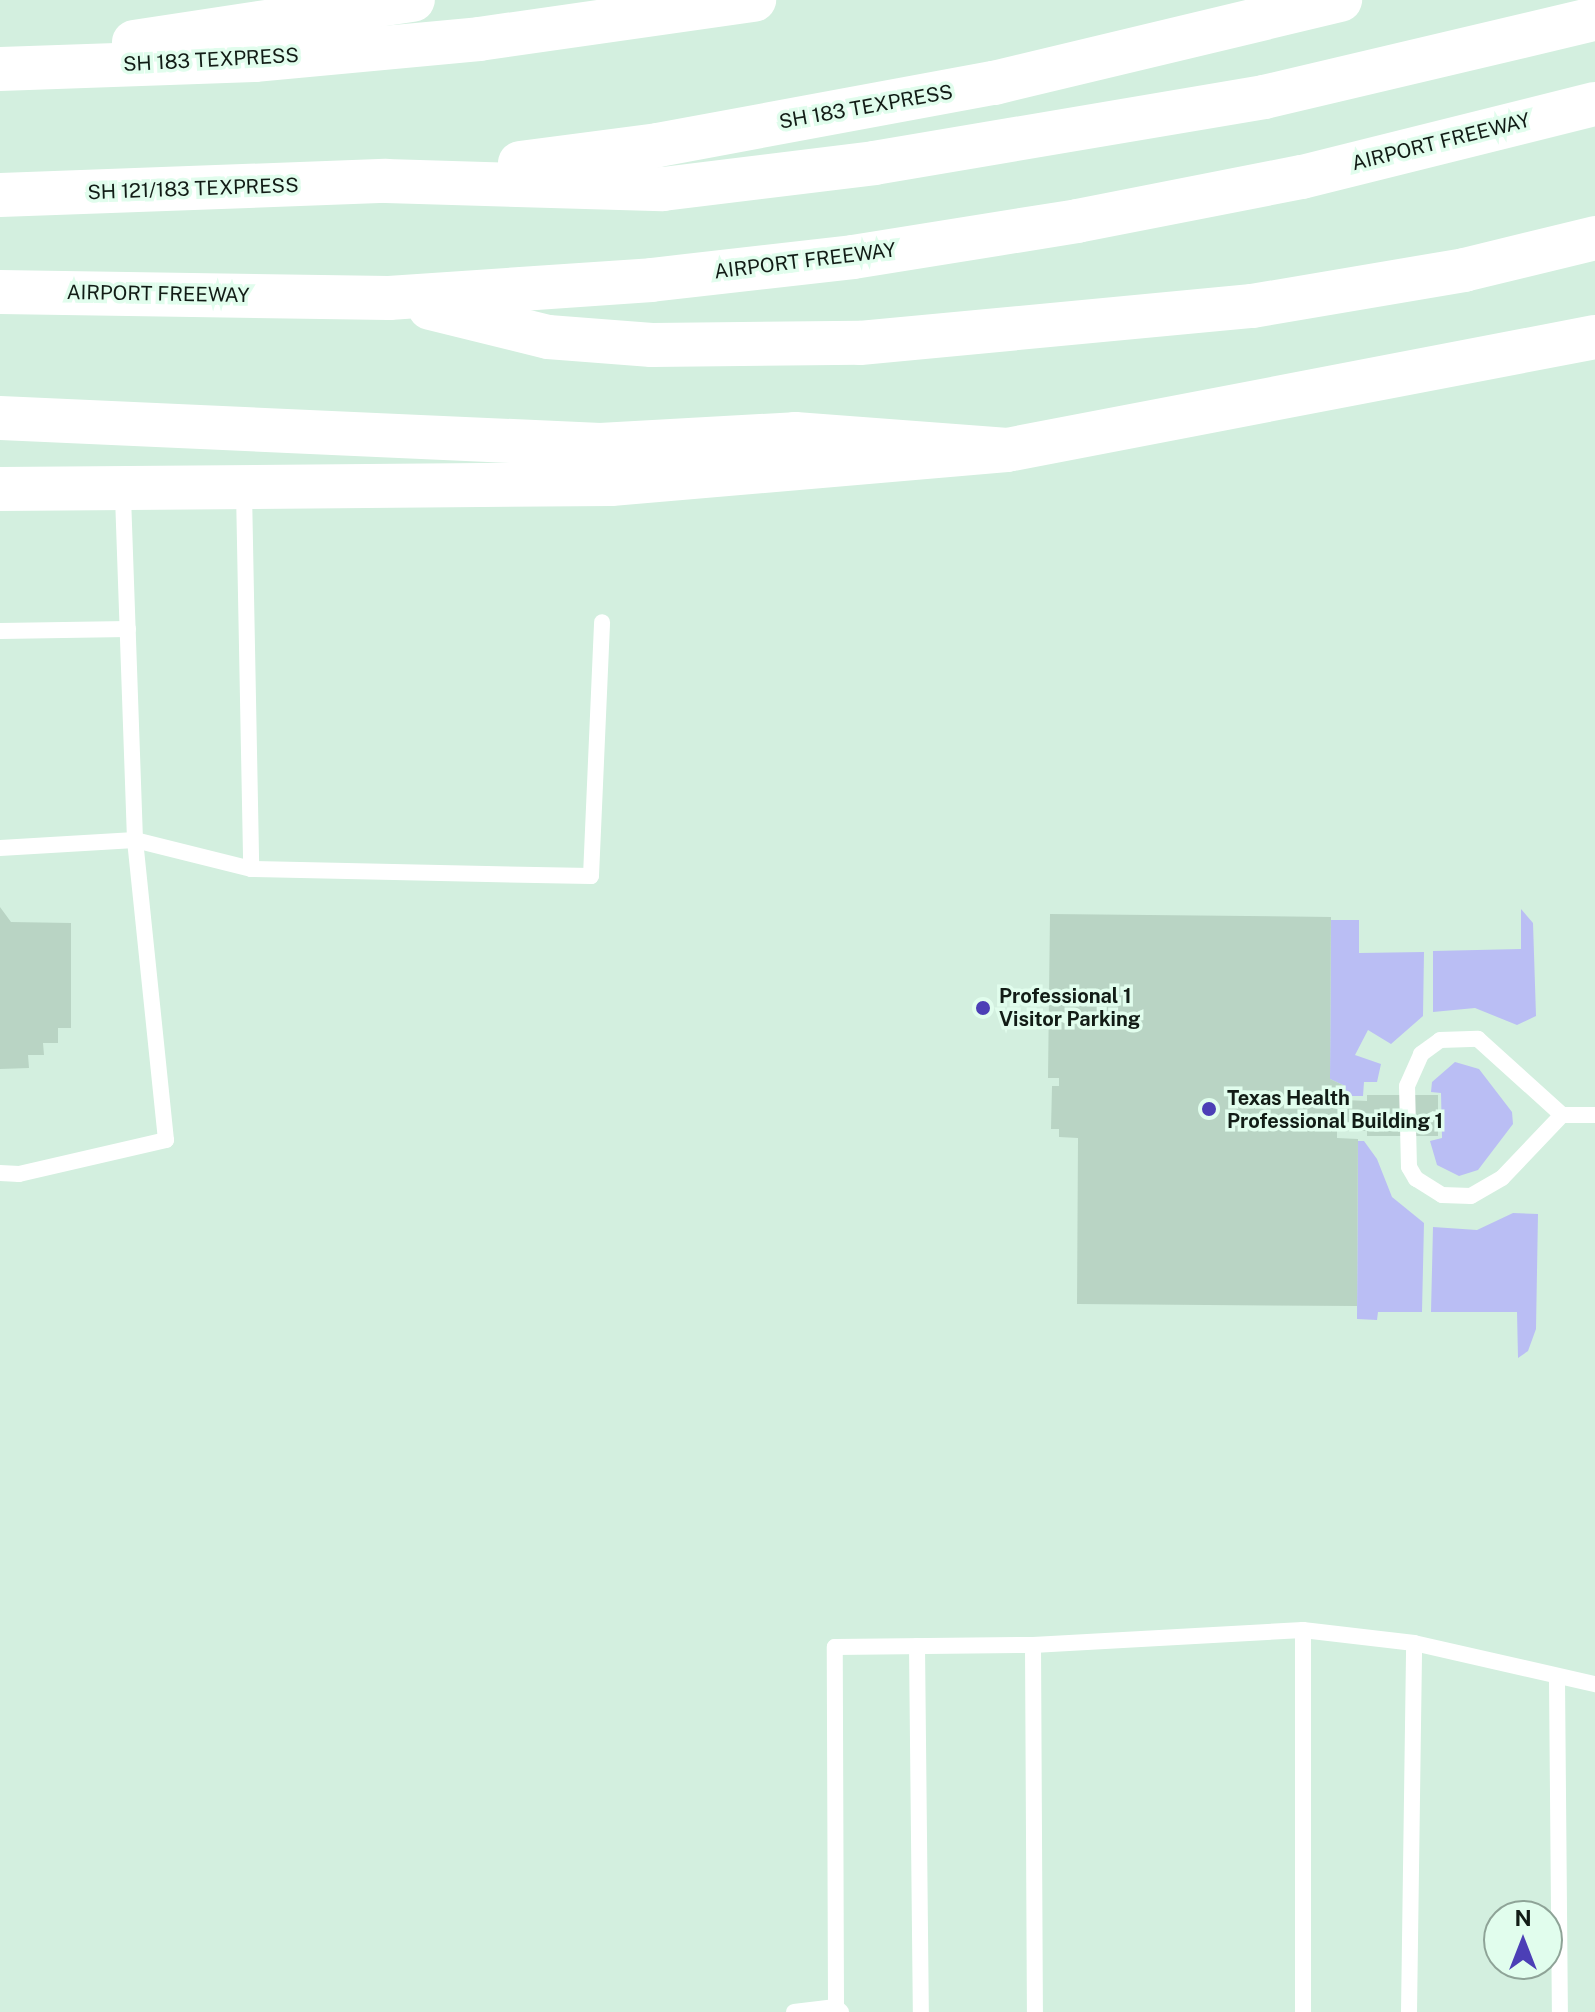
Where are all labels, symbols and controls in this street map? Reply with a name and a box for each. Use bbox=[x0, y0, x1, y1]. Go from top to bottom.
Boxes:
street label: SH 183 TEXPRESS bbox=[122, 43, 300, 77]
street label: SH 183 TEXPRESS bbox=[777, 80, 955, 134]
street label: AIRPORT FREEWAY bbox=[1349, 108, 1533, 176]
street label: SH 121/183 TEXPRESS bbox=[87, 173, 299, 205]
street label: AIRPORT FREEWAY bbox=[713, 238, 897, 284]
street label: AIRPORT FREEWAY bbox=[66, 280, 250, 308]
place label: Professional 1 Visitor Parking bbox=[999, 984, 1140, 1031]
marker: Professional 1 Visitor Parking bbox=[974, 999, 992, 1017]
place label: Texas Health Professional Building 1 bbox=[1227, 1086, 1443, 1133]
marker: Texas Health Professional Building 1 bbox=[1198, 1098, 1220, 1120]
north arrow bbox=[1483, 1900, 1563, 1980]
text: N bbox=[1514, 1905, 1532, 1931]

